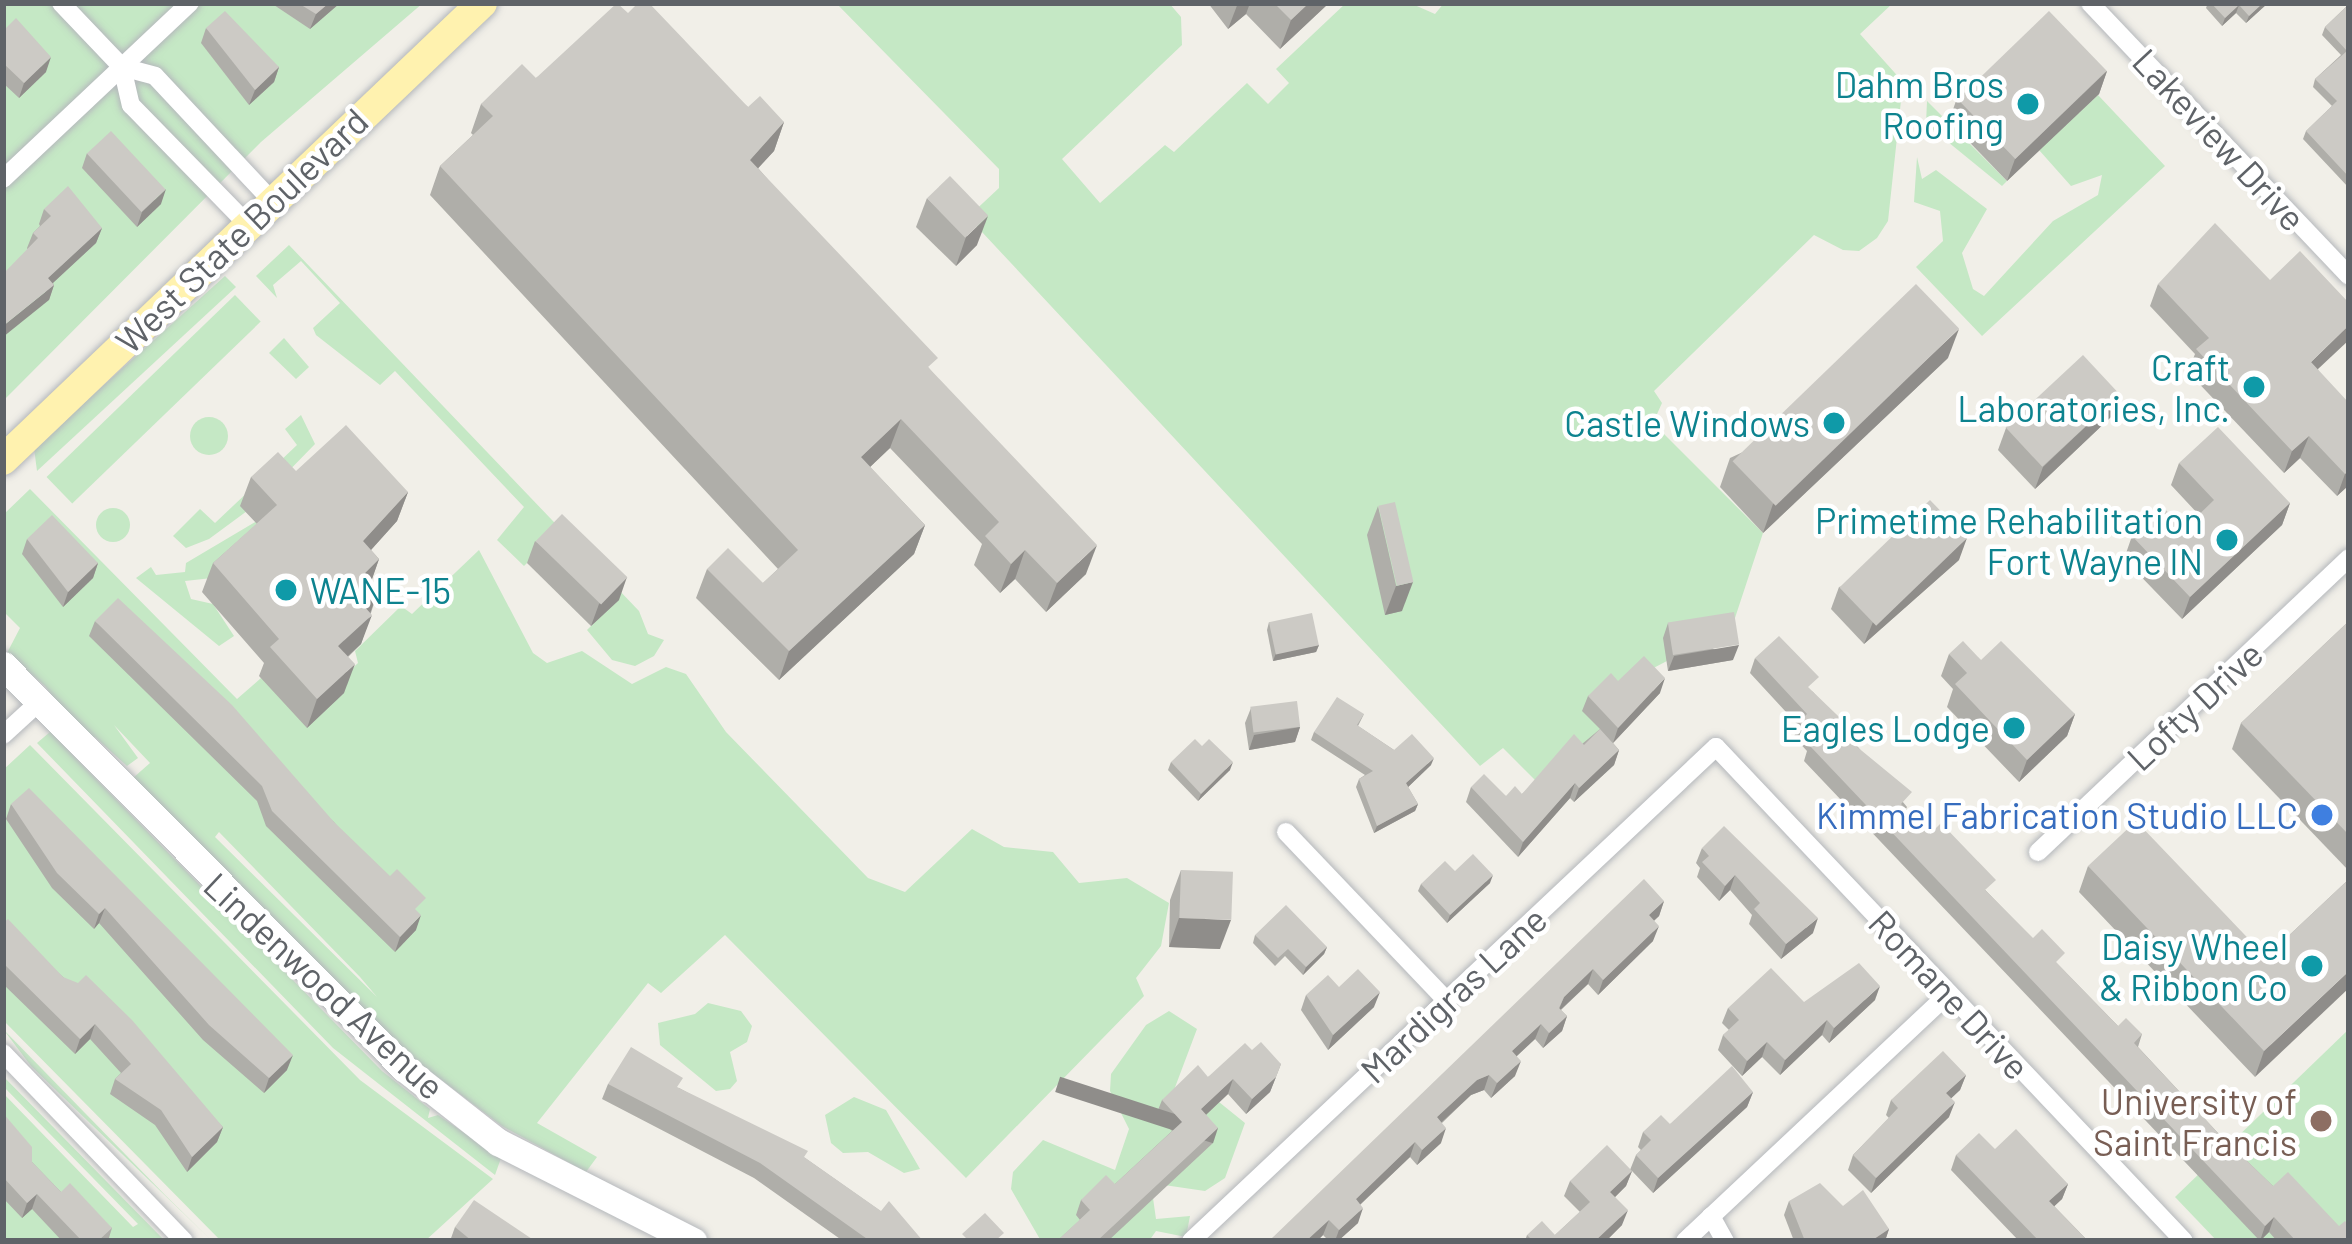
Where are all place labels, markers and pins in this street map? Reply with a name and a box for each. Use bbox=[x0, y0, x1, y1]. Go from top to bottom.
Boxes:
place label: Dahm Bros Roofing bbox=[1835, 61, 2004, 146]
marker: Dahm Bros Roofing bbox=[2015, 91, 2041, 117]
place label: Craft Laboratories, Inc. bbox=[1957, 344, 2230, 429]
marker: Craft Laboratories, Inc. bbox=[2241, 374, 2267, 400]
place label: Castle Windows bbox=[1564, 401, 1810, 445]
marker: Castle Windows bbox=[1821, 410, 1847, 436]
place label: Primetime Rehabilitation Fort Wayne IN bbox=[1815, 497, 2203, 582]
marker: Primetime Rehabilitation Fort Wayne IN bbox=[2214, 527, 2240, 553]
place label: WANE-15 bbox=[310, 568, 451, 612]
marker: WANE-15 bbox=[273, 577, 299, 603]
place label: Eagles Lodge bbox=[1781, 706, 1990, 750]
marker: Eagles Lodge bbox=[2001, 715, 2027, 741]
place label: Kimmel Fabrication Studio LLC bbox=[1816, 793, 2298, 837]
marker: Kimmel Fabrication Studio LLC bbox=[2309, 802, 2335, 828]
place label: Daisy Wheel & Ribbon Co bbox=[2099, 923, 2288, 1008]
marker: Daisy Wheel & Ribbon Co bbox=[2299, 953, 2325, 979]
place label: University of Saint Francis bbox=[2093, 1078, 2297, 1163]
marker: University of Saint Francis bbox=[2308, 1108, 2334, 1134]

